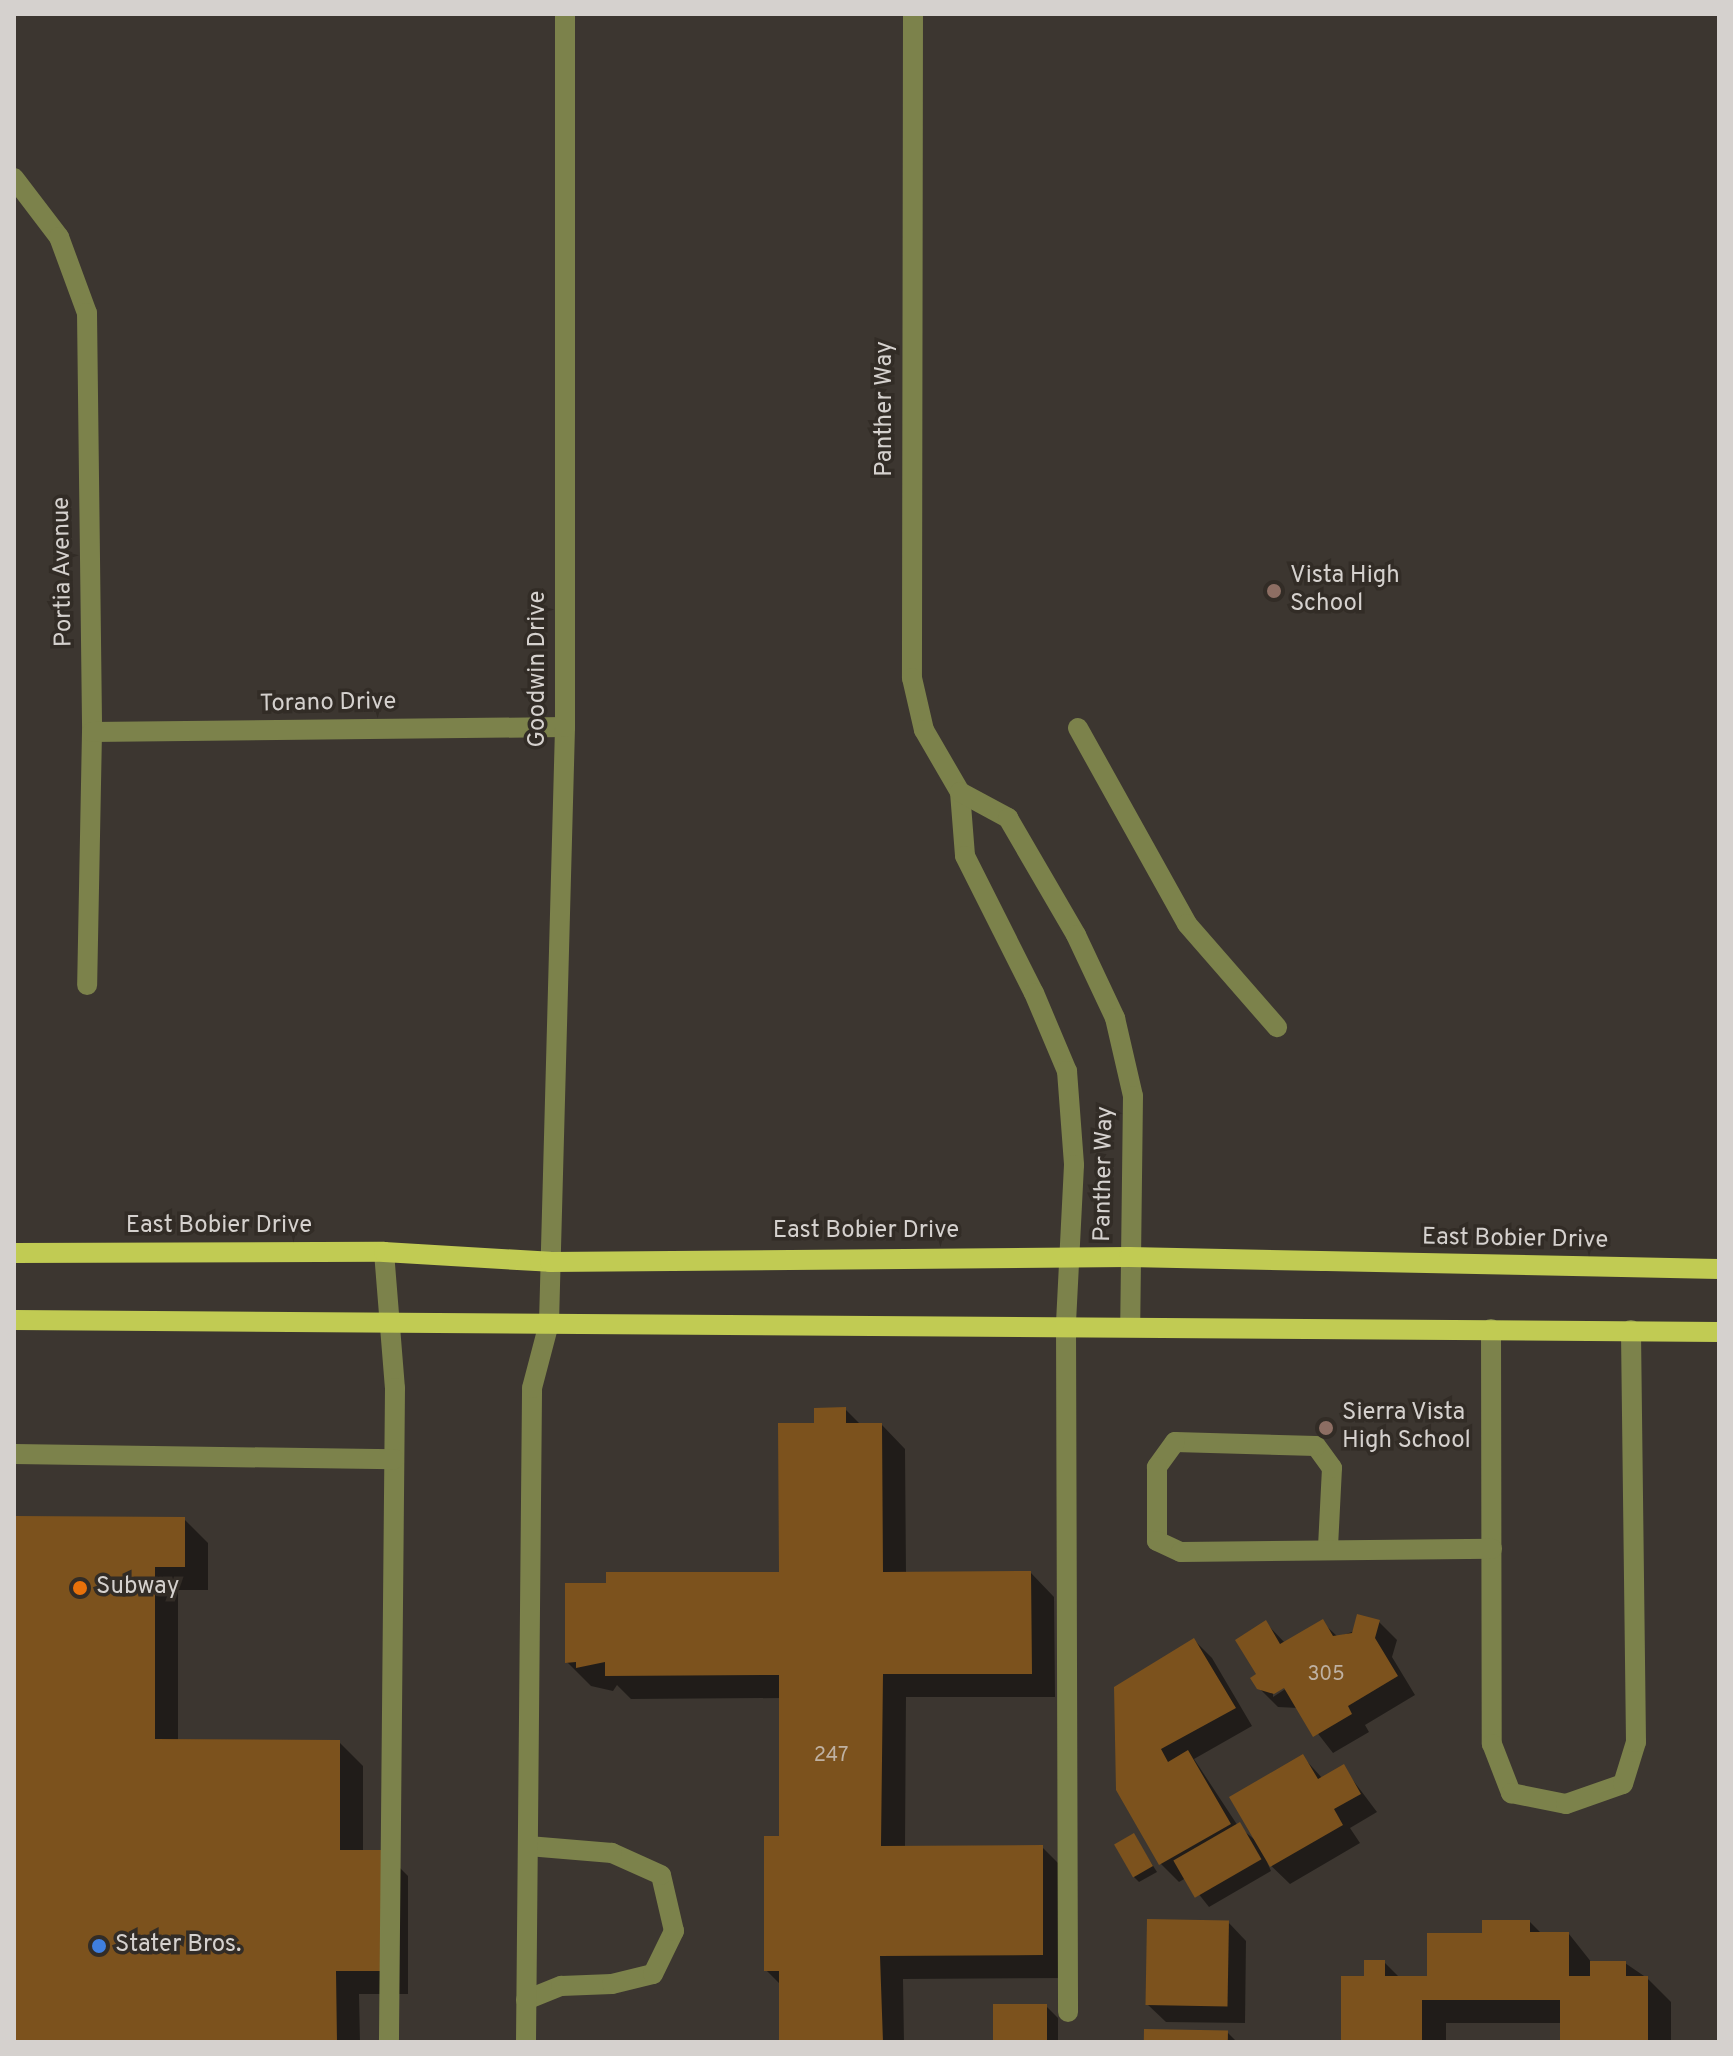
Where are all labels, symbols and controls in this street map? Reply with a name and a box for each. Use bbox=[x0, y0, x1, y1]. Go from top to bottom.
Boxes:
street label: Panther Way bbox=[872, 341, 900, 477]
street label: Portia Avenue bbox=[48, 496, 80, 648]
place label: Vista High School bbox=[1290, 563, 1400, 619]
marker: Vista High School bbox=[1265, 582, 1283, 600]
street label: Goodwin Drive bbox=[525, 591, 553, 747]
street label: Torano Drive bbox=[259, 688, 397, 720]
street label: Panther Way bbox=[1089, 1106, 1121, 1242]
street label: East Bobier Drive bbox=[126, 1213, 312, 1241]
street label: East Bobier Drive bbox=[773, 1218, 959, 1246]
street label: East Bobier Drive bbox=[1421, 1224, 1609, 1256]
place label: Sierra Vista High School bbox=[1342, 1400, 1471, 1456]
marker: Sierra Vista High School bbox=[1317, 1419, 1335, 1437]
place label: Subway bbox=[96, 1574, 179, 1602]
marker: Subway bbox=[71, 1579, 89, 1597]
house number: 305 bbox=[1307, 1663, 1345, 1687]
house number: 247 bbox=[814, 1744, 848, 1768]
place label: Stater Bros. bbox=[115, 1932, 242, 1960]
marker: Stater Bros. bbox=[90, 1937, 108, 1955]

